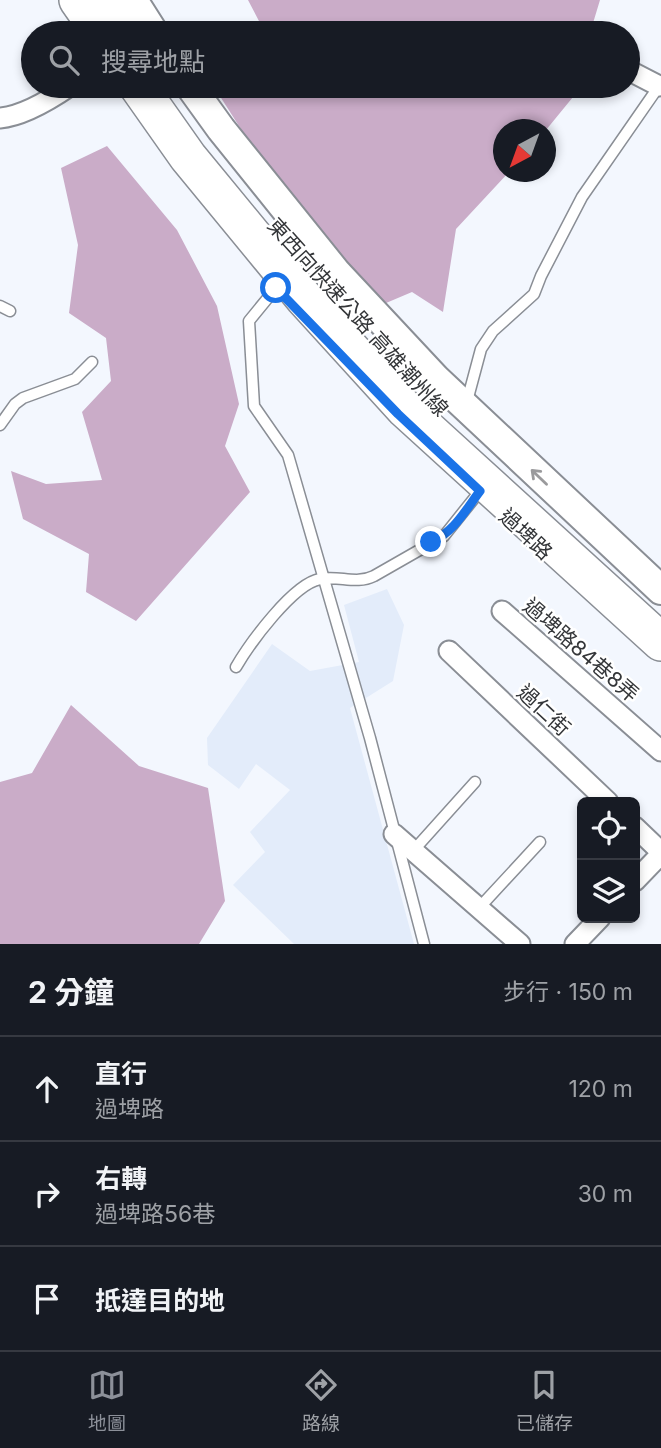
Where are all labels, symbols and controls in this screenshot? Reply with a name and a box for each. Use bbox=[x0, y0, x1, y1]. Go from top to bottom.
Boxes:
search box bbox=[21, 21, 640, 98]
icon: search bbox=[45, 41, 83, 79]
text: 搜尋地點 bbox=[101, 46, 205, 77]
north arrow bbox=[493, 119, 556, 182]
street label: 東西向快速公路 高雄潮州線 bbox=[262, 213, 454, 421]
route start bbox=[260, 272, 291, 303]
one-way arrow bbox=[531, 469, 548, 486]
street label: 過埤路 bbox=[494, 503, 558, 565]
route end bbox=[415, 526, 446, 557]
street label: 過埤路84巷8弄 bbox=[518, 593, 644, 707]
street label: 過仁街 bbox=[512, 679, 576, 741]
map controls bbox=[577, 797, 640, 923]
button: locate bbox=[577, 797, 640, 860]
button: layers bbox=[577, 860, 640, 923]
text: 2 分鐘 bbox=[28, 974, 114, 1010]
text: 步行 · 150 m bbox=[503, 978, 633, 1006]
text: 直行 bbox=[95, 1058, 147, 1089]
icon: ahead bbox=[28, 1070, 66, 1108]
text: 120 m bbox=[568, 1075, 633, 1103]
text: 過埤路 bbox=[95, 1095, 164, 1123]
text: 右轉 bbox=[95, 1163, 147, 1194]
icon: right bbox=[28, 1175, 66, 1213]
text: 30 m bbox=[578, 1180, 633, 1208]
text: 過埤路56巷 bbox=[95, 1200, 215, 1228]
icon: arrive bbox=[28, 1280, 66, 1318]
text: 抵達目的地 bbox=[95, 1285, 225, 1316]
tab: 地圖 bbox=[88, 1366, 126, 1435]
tab: 路線 bbox=[302, 1366, 340, 1435]
tab: 已儲存 bbox=[516, 1366, 573, 1435]

